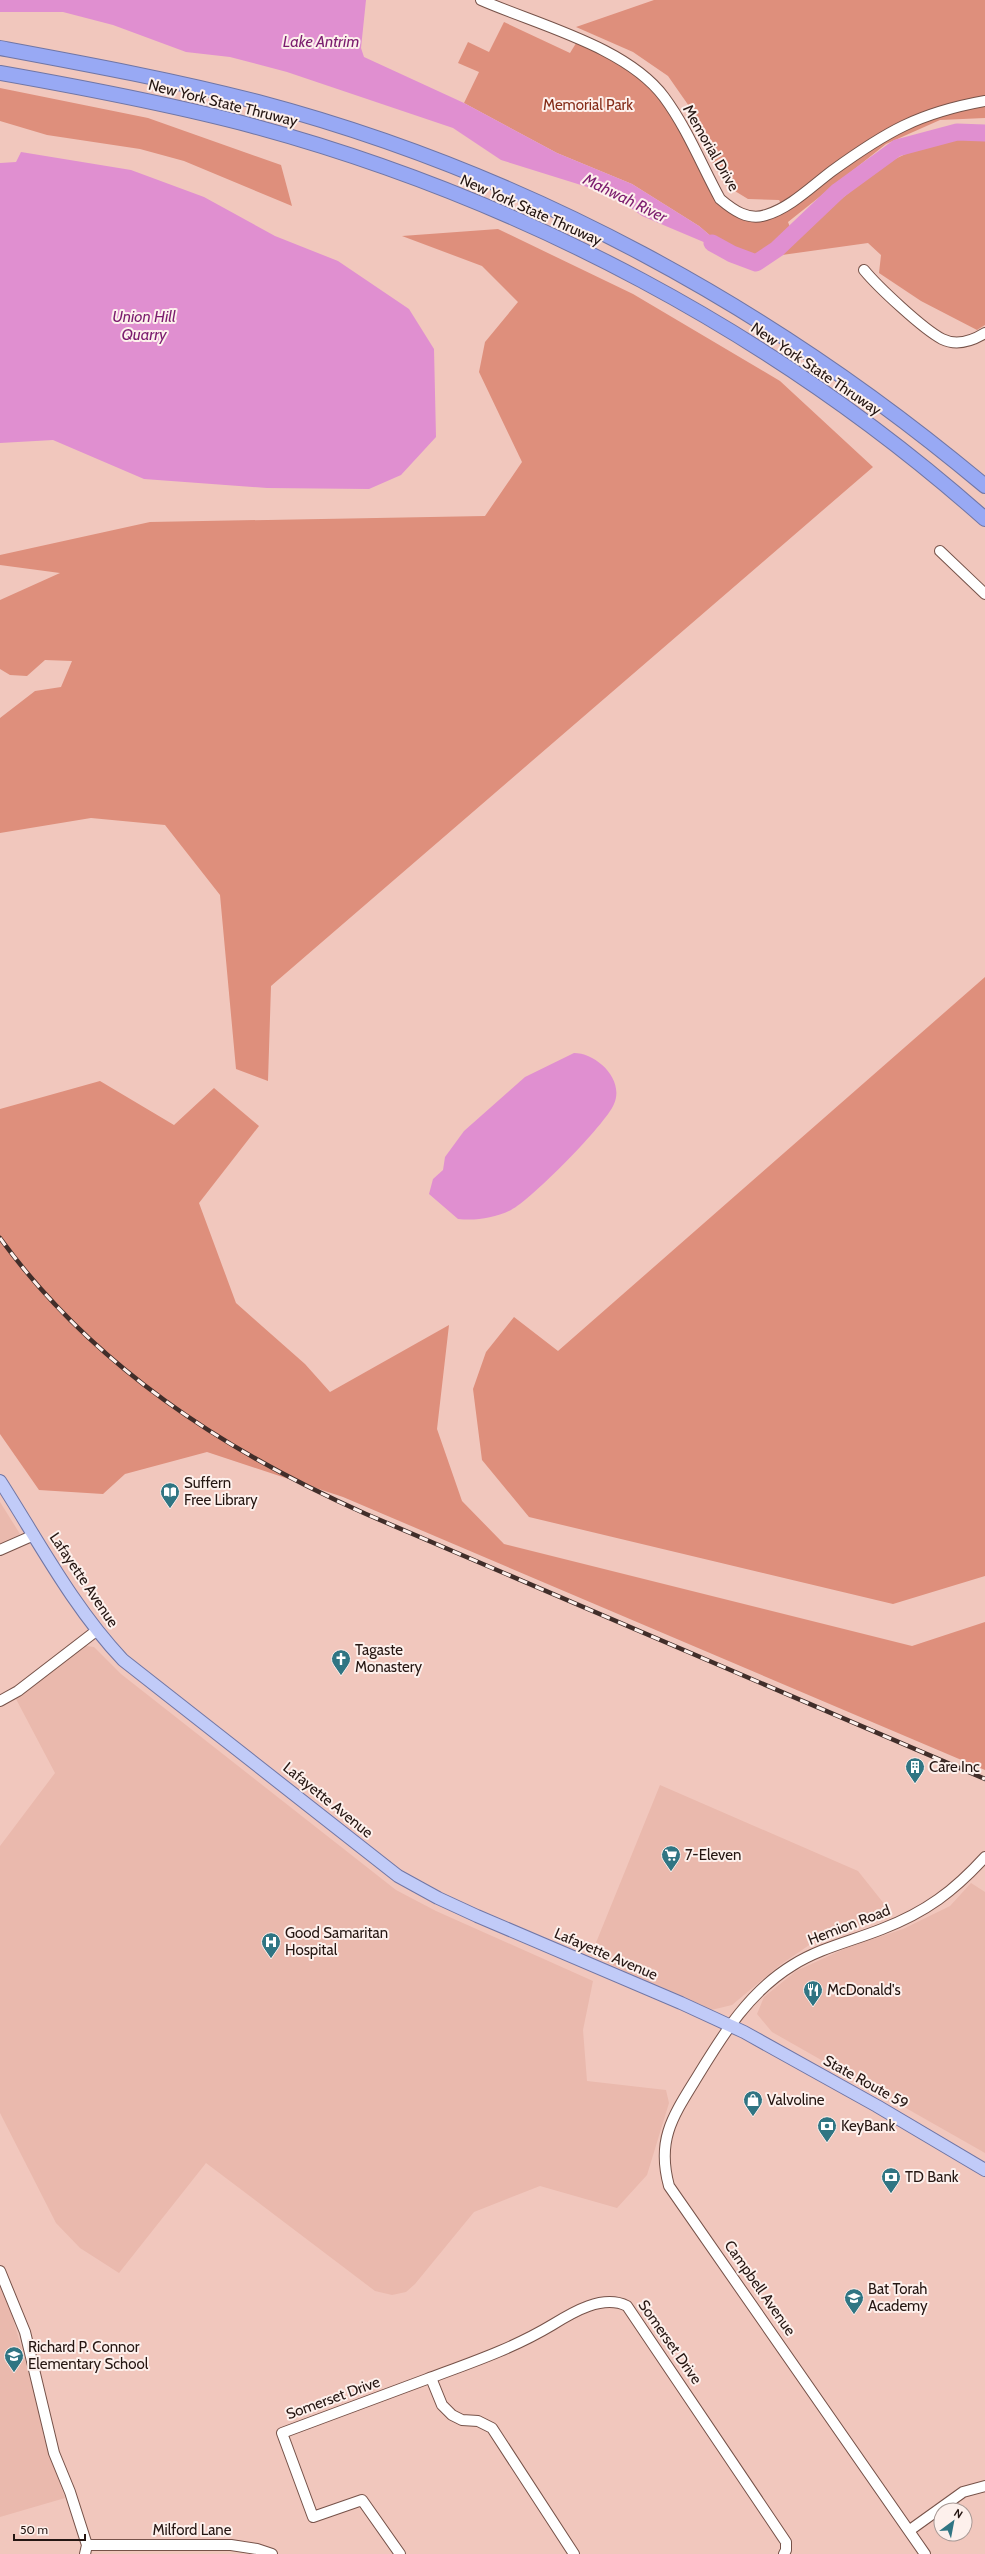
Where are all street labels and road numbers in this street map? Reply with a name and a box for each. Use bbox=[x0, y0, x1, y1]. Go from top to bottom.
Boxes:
street label: New York State Thruway bbox=[146, 76, 300, 130]
street label: Memorial Drive bbox=[679, 102, 743, 195]
street label: New York State Thruway bbox=[457, 171, 605, 250]
street label: New York State Thruway bbox=[747, 319, 885, 420]
street label: Lafayette Avenue bbox=[46, 1529, 122, 1631]
street label: Lafayette Avenue bbox=[280, 1758, 377, 1842]
street label: Hemion Road bbox=[805, 1901, 893, 1949]
street label: Lafayette Avenue bbox=[552, 1924, 661, 1984]
street label: State Route 59 bbox=[820, 2051, 912, 2113]
street label: Campbell Avenue bbox=[721, 2237, 800, 2339]
street label: Somerset Drive bbox=[634, 2296, 706, 2388]
street label: Somerset Drive bbox=[284, 2373, 383, 2423]
street label: Milford Lane bbox=[153, 2521, 232, 2539]

